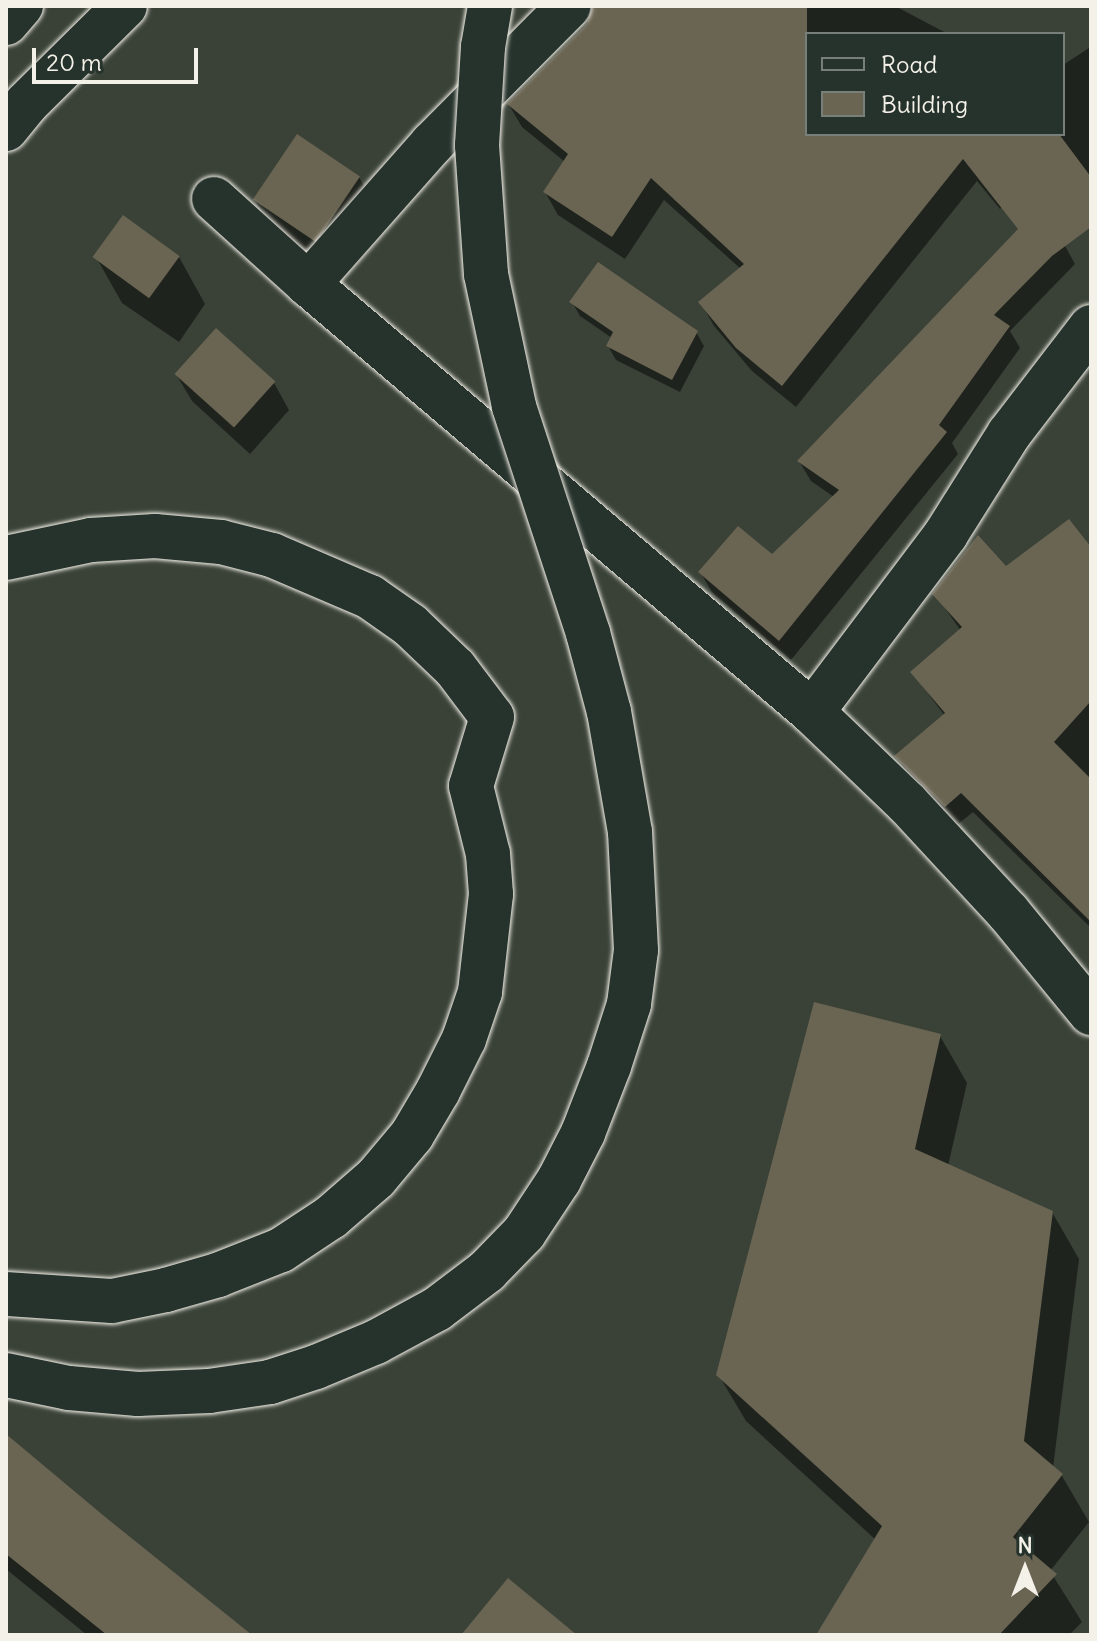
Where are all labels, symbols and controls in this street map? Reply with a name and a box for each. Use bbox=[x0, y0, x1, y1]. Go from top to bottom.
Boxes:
scale bar bbox=[36, 32, 202, 82]
legend bbox=[805, 32, 1065, 136]
text: 20 m bbox=[46, 47, 102, 77]
text: Road bbox=[881, 49, 937, 79]
text: Building bbox=[881, 89, 968, 119]
north arrow bbox=[985, 1529, 1065, 1609]
text: N bbox=[1017, 1531, 1033, 1559]

